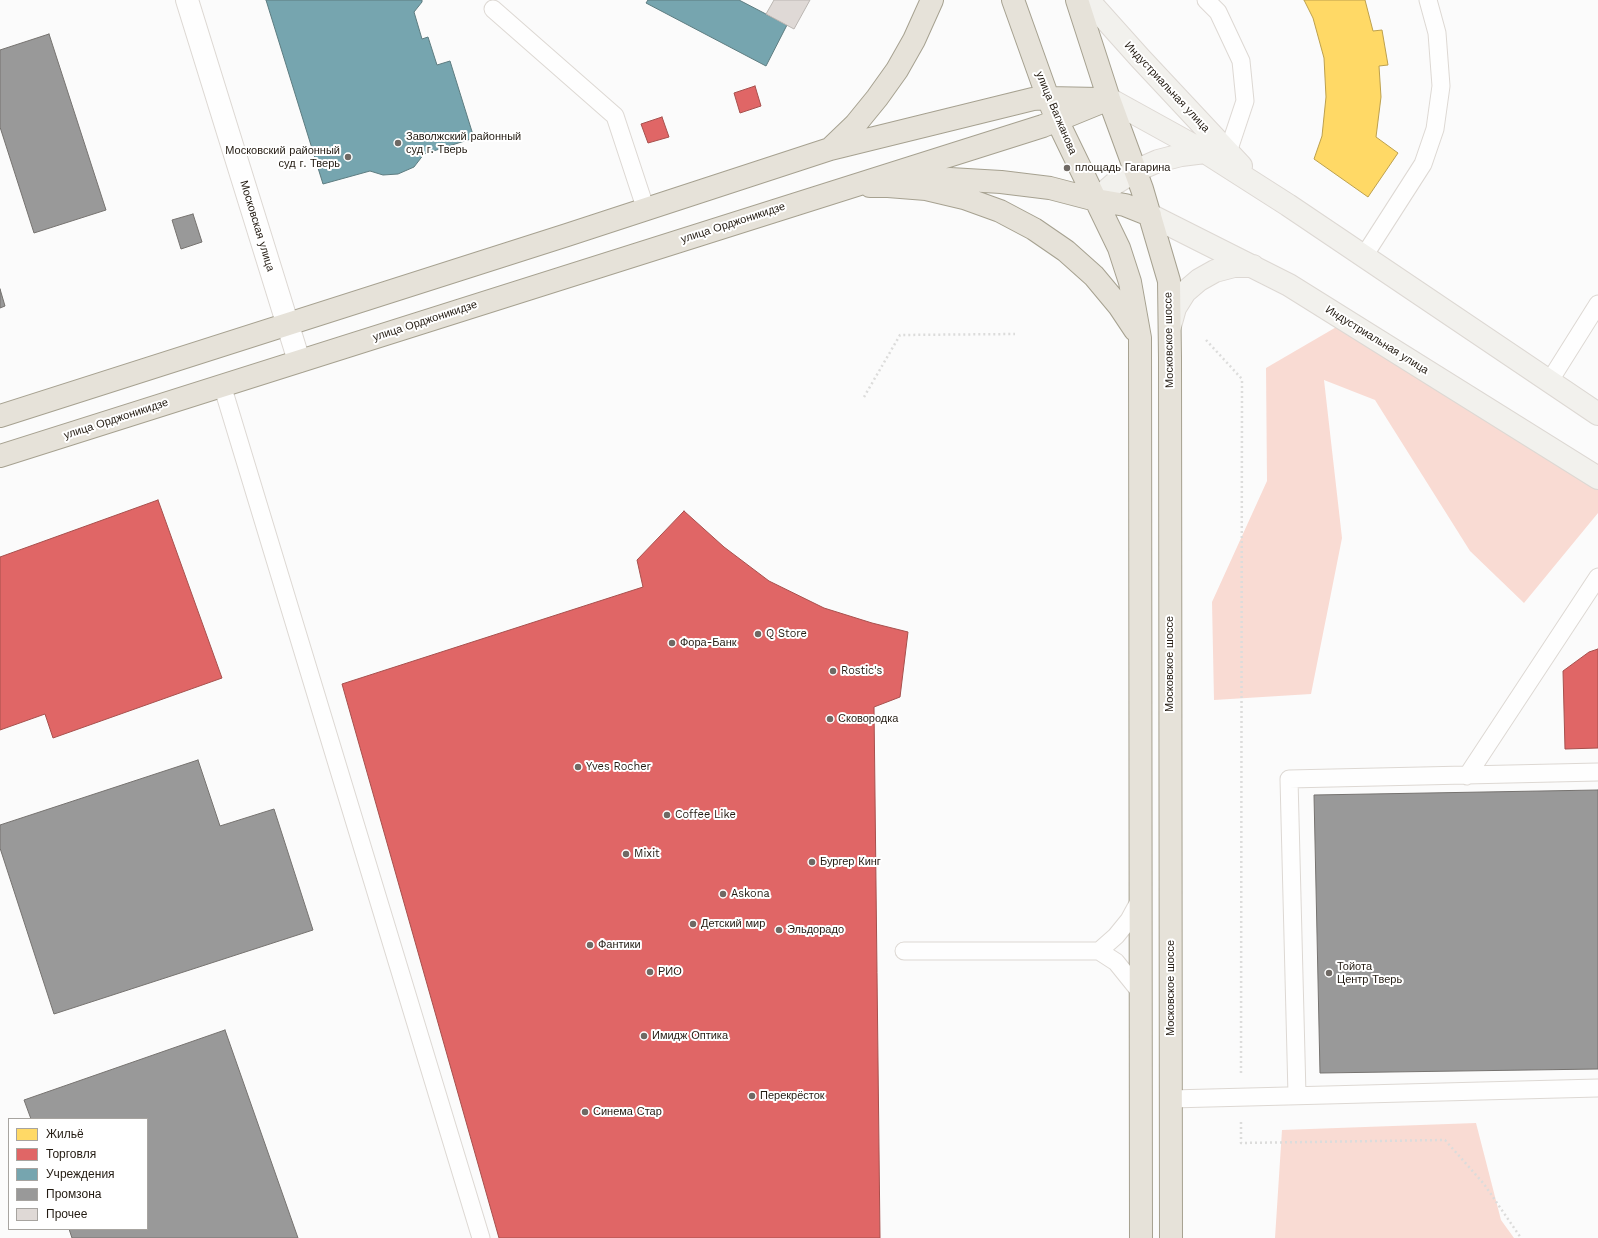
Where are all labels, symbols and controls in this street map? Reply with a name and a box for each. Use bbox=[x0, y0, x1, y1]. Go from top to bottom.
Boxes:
street label: Индустриальная улица bbox=[1122, 39, 1212, 135]
street label: улица Вагжанова bbox=[1033, 69, 1079, 157]
place label: Заволжский районный суд г. Тверь bbox=[406, 130, 521, 156]
marker: Заволжский районный суд г. Тверь bbox=[393, 138, 403, 148]
place label: Московский районный суд г. Тверь bbox=[225, 144, 340, 170]
marker: Московский районный суд г. Тверь bbox=[343, 152, 353, 162]
place label: площадь Гагарина bbox=[1075, 161, 1170, 175]
marker: площадь Гагарина bbox=[1062, 163, 1072, 173]
street label: Московская улица bbox=[237, 179, 277, 273]
street label: улица Орджоникидзе bbox=[679, 200, 787, 246]
street label: Московское шоссе bbox=[1162, 292, 1176, 388]
street label: улица Орджоникидзе bbox=[371, 298, 479, 344]
street label: Индустриальная улица bbox=[1323, 303, 1431, 377]
street label: улица Орджоникидзе bbox=[62, 396, 170, 442]
street label: Московское шоссе bbox=[1163, 616, 1177, 712]
place label: Q Store bbox=[766, 627, 807, 641]
marker: Q Store bbox=[753, 629, 763, 639]
place label: Фора-Банк bbox=[680, 636, 737, 650]
marker: Фора-Банк bbox=[667, 638, 677, 648]
place label: Rostic's bbox=[841, 664, 882, 678]
marker: Rostic's bbox=[828, 666, 838, 676]
place label: Сковородка bbox=[838, 712, 898, 726]
marker: Сковородка bbox=[825, 714, 835, 724]
place label: Yves Rocher bbox=[586, 760, 651, 774]
marker: Yves Rocher bbox=[573, 762, 583, 772]
place label: Coffee Like bbox=[675, 808, 736, 822]
marker: Coffee Like bbox=[662, 810, 672, 820]
place label: Mixit bbox=[634, 847, 660, 861]
marker: Mixit bbox=[621, 849, 631, 859]
place label: Бургер Кинг bbox=[820, 855, 881, 869]
marker: Бургер Кинг bbox=[807, 857, 817, 867]
place label: Askona bbox=[731, 887, 770, 901]
marker: Askona bbox=[718, 889, 728, 899]
place label: Детский мир bbox=[701, 917, 765, 931]
marker: Детский мир bbox=[688, 919, 698, 929]
place label: Эльдорадо bbox=[787, 923, 844, 937]
marker: Эльдорадо bbox=[774, 925, 784, 935]
place label: Фантики bbox=[598, 938, 641, 952]
marker: Фантики bbox=[585, 940, 595, 950]
street label: Московское шоссе bbox=[1164, 940, 1178, 1036]
place label: Тойота Центр Тверь bbox=[1337, 960, 1402, 986]
place label: РИО bbox=[658, 965, 682, 979]
marker: РИО bbox=[645, 967, 655, 977]
marker: Тойота Центр Тверь bbox=[1324, 968, 1334, 978]
place label: Имидж Оптика bbox=[652, 1029, 728, 1043]
marker: Имидж Оптика bbox=[639, 1031, 649, 1041]
place label: Перекрёсток bbox=[760, 1089, 825, 1103]
marker: Перекрёсток bbox=[747, 1091, 757, 1101]
place label: Синема Стар bbox=[593, 1105, 662, 1119]
marker: Синема Стар bbox=[580, 1107, 590, 1117]
legend bbox=[8, 1118, 148, 1230]
text: Жильё bbox=[46, 1127, 84, 1141]
text: Торговля bbox=[46, 1147, 96, 1161]
text: Учреждения bbox=[46, 1167, 115, 1181]
text: Промзона bbox=[46, 1187, 101, 1201]
text: Прочее bbox=[46, 1207, 87, 1221]

